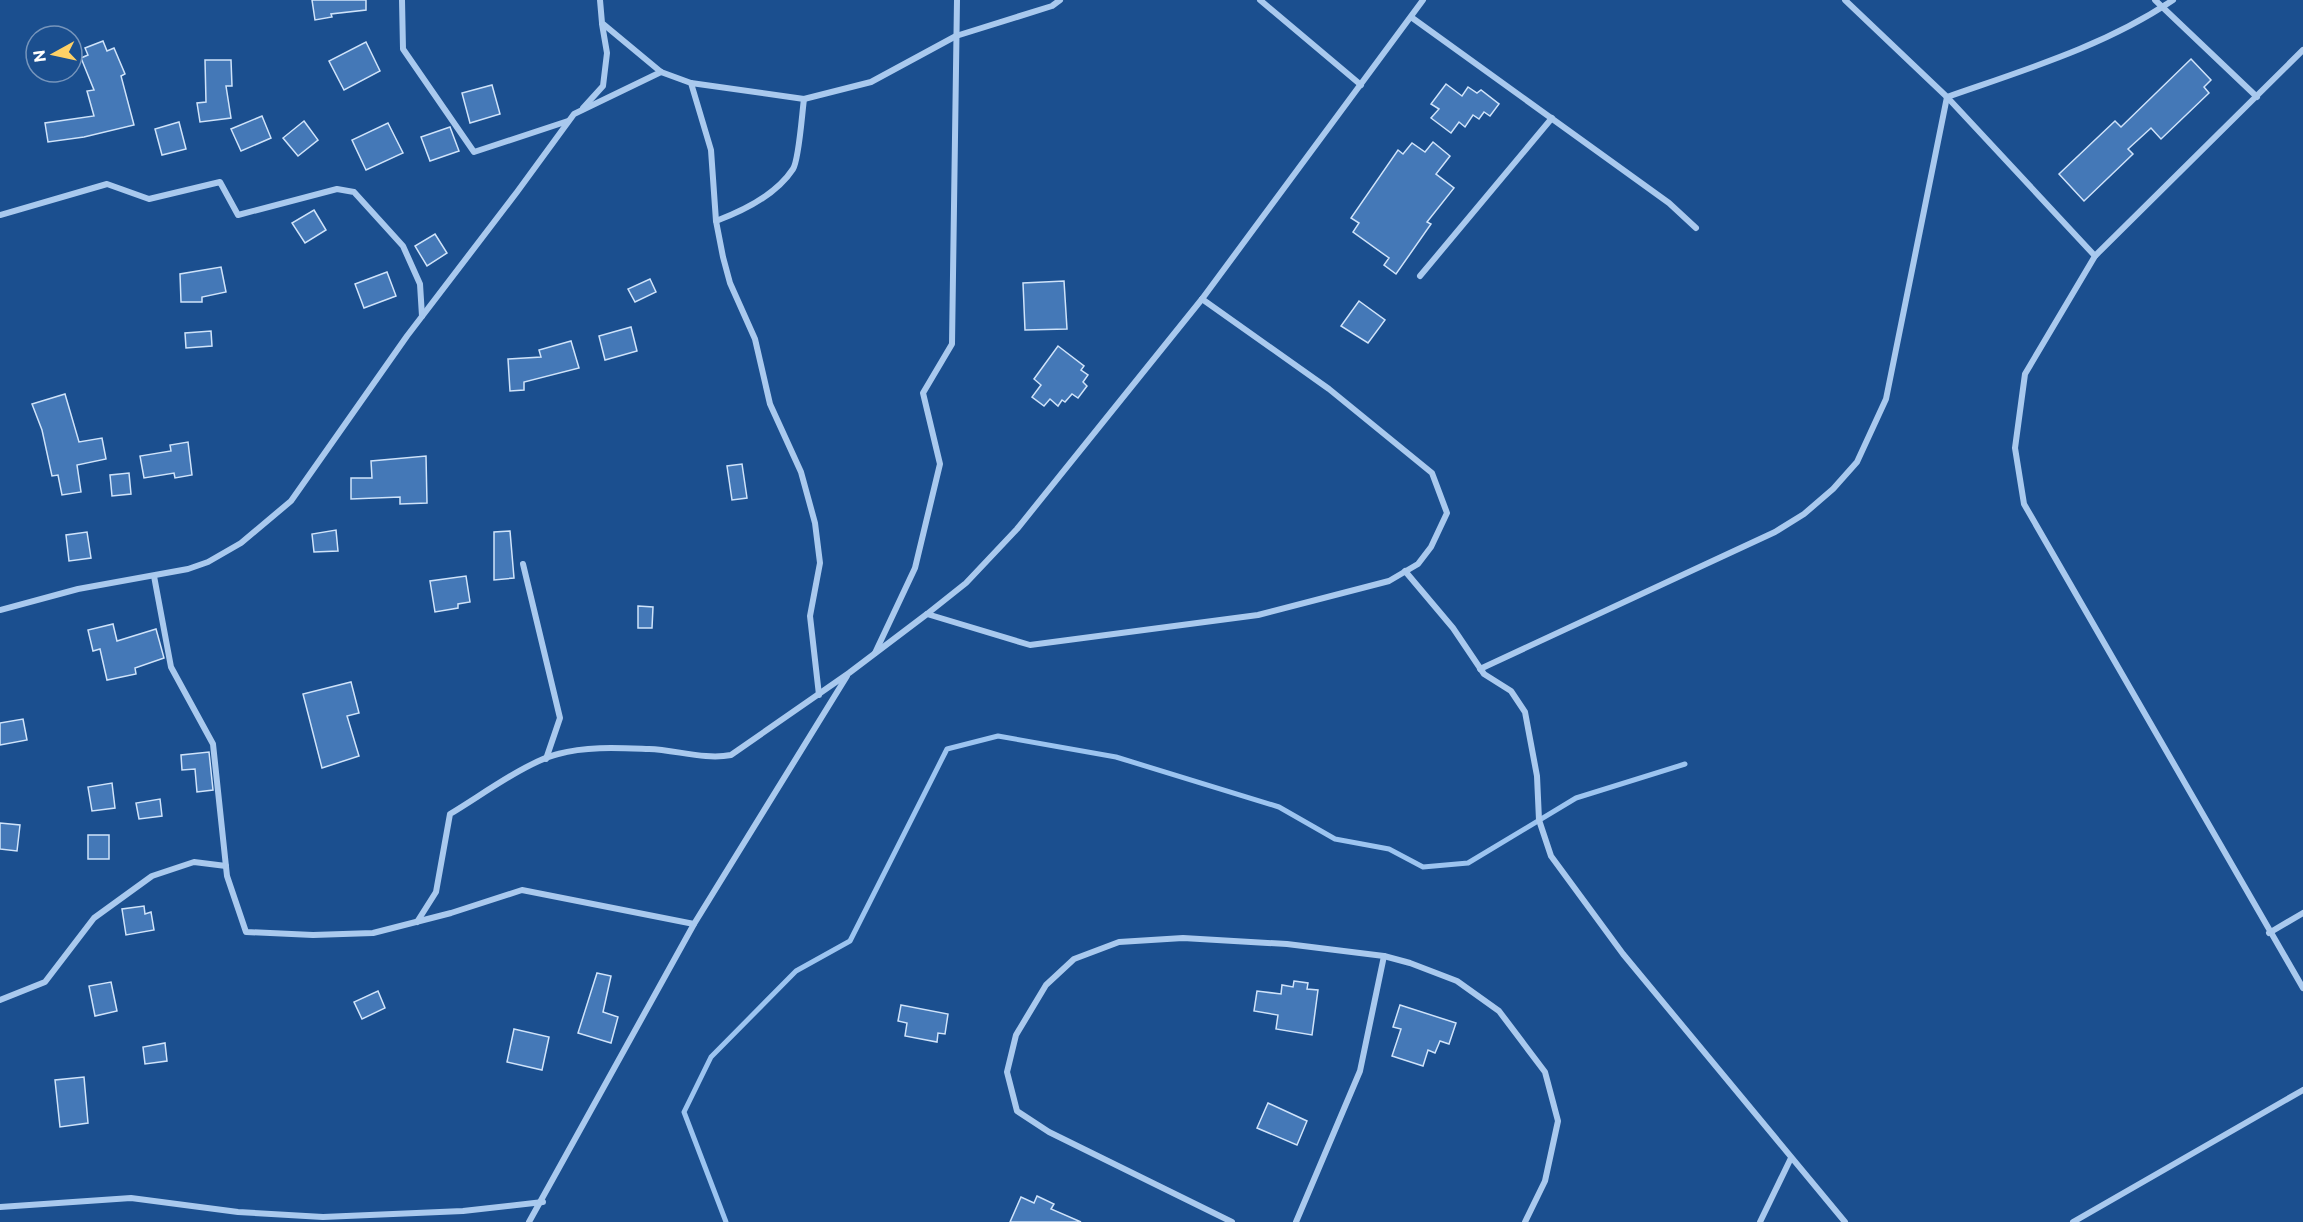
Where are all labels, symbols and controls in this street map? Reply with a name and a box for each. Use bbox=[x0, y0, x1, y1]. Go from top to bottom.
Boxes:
north arrow bbox=[24, 24, 84, 84]
text: N bbox=[28, 49, 49, 63]

